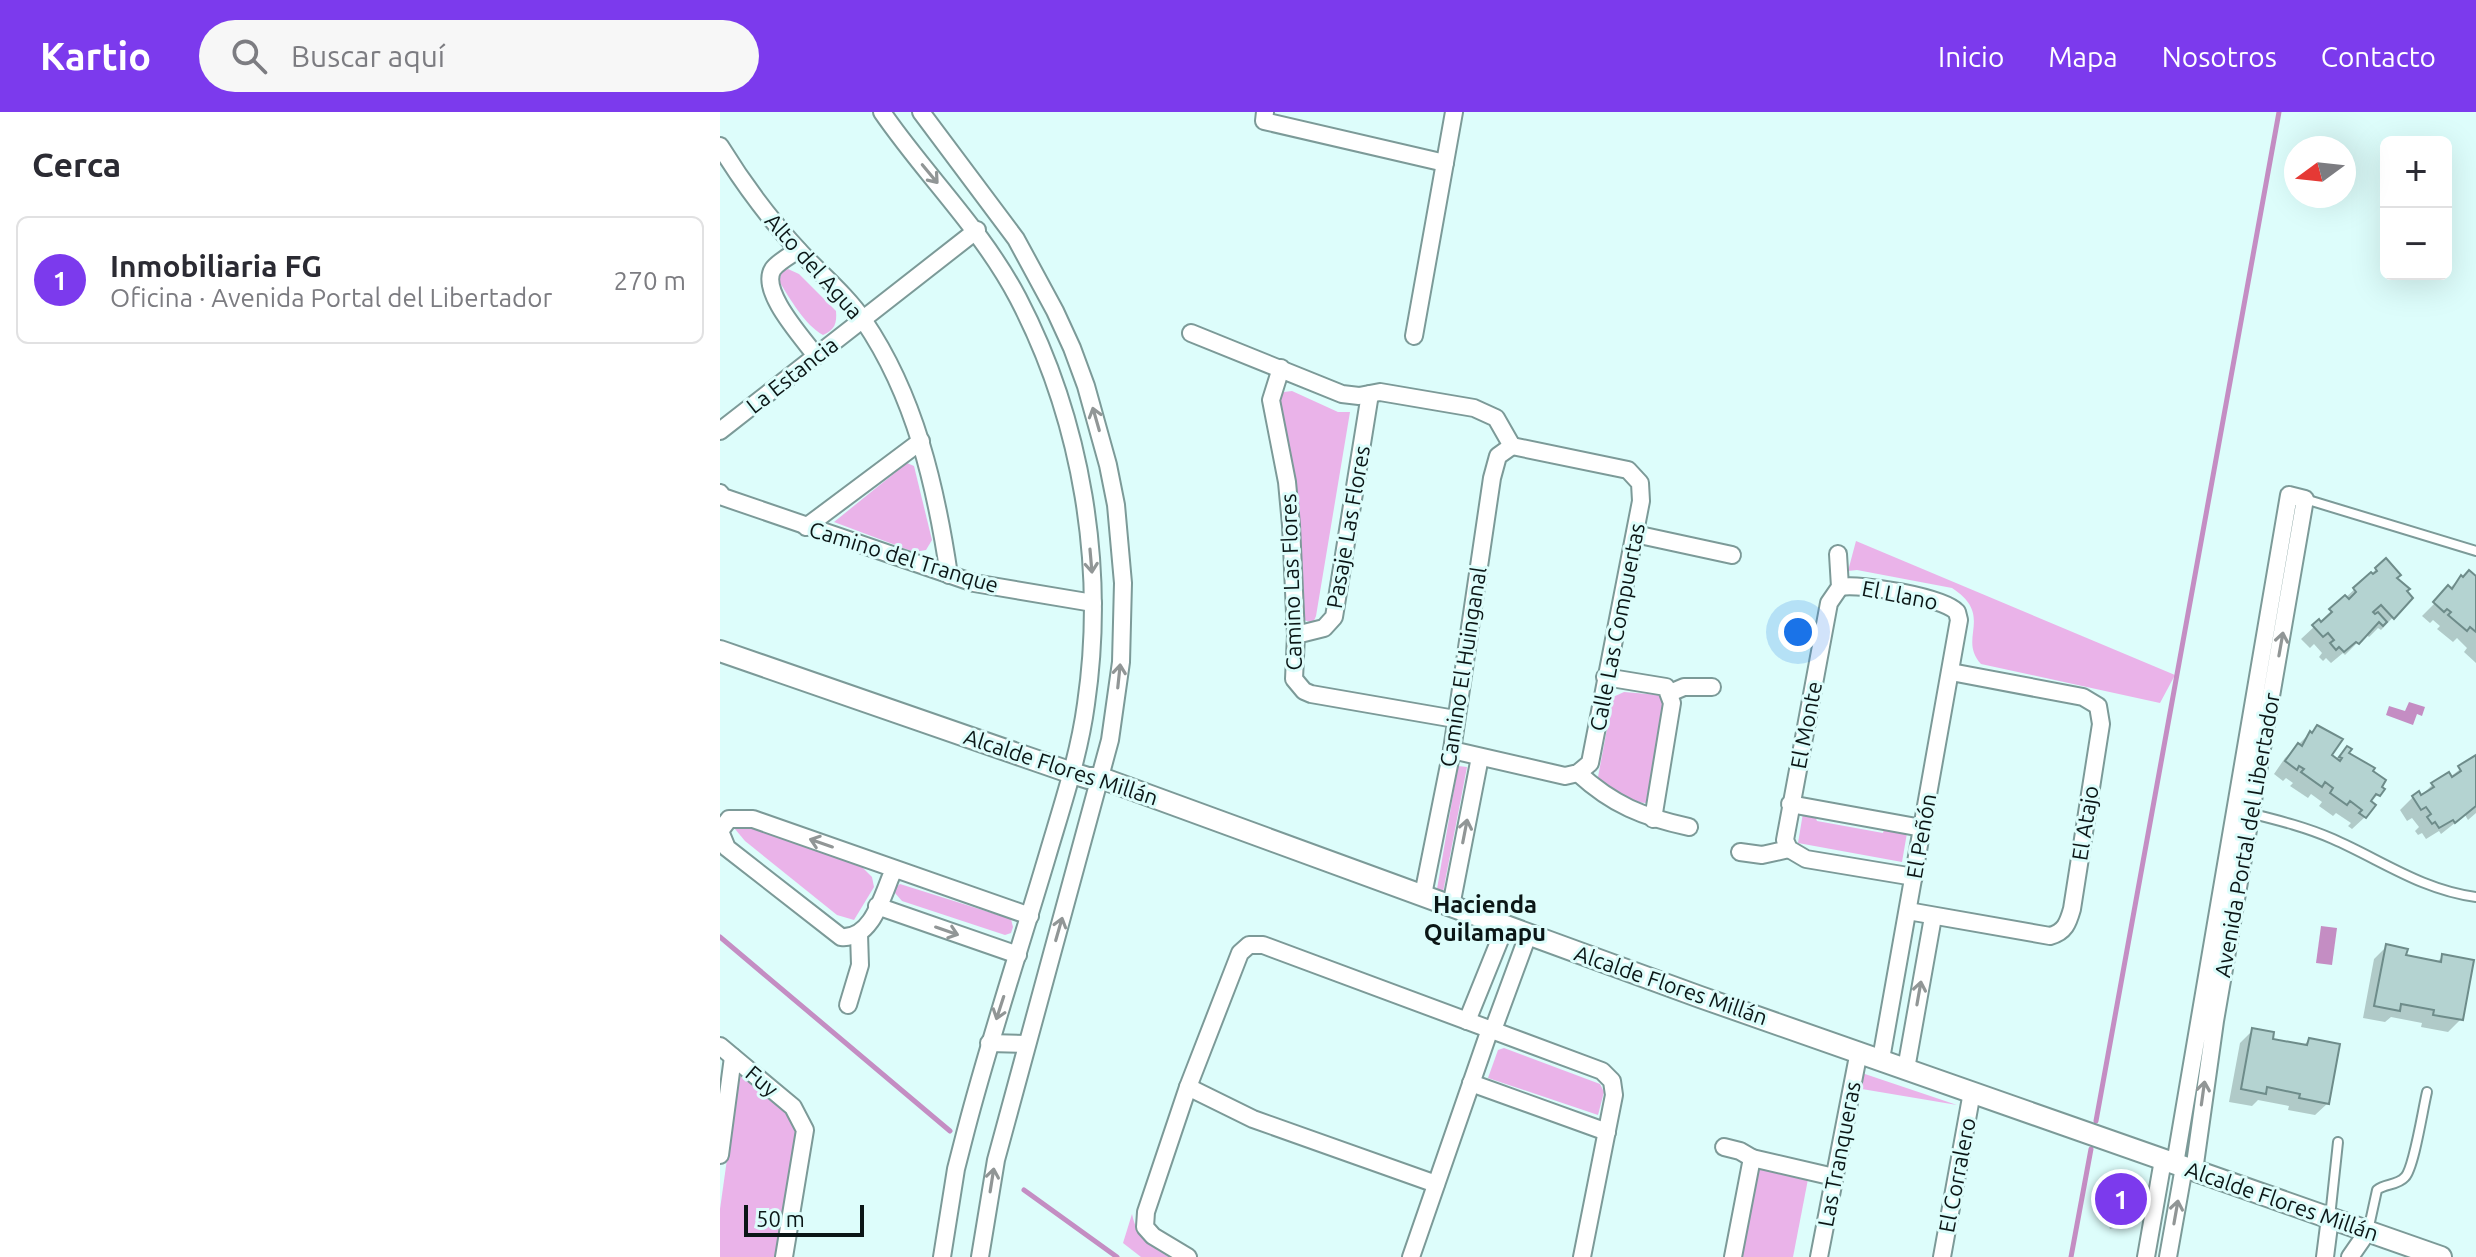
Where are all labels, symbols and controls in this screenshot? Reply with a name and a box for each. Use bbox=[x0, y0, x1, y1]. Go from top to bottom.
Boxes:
search box bbox=[199, 20, 759, 92]
icon: search bbox=[227, 34, 271, 78]
text: Kartio bbox=[40, 35, 151, 77]
text: Buscar aquí bbox=[291, 39, 445, 73]
text: Inicio bbox=[1938, 41, 2004, 72]
text: Mapa bbox=[2048, 41, 2118, 72]
text: Nosotros bbox=[2162, 41, 2277, 72]
text: Contacto bbox=[2321, 41, 2436, 72]
north arrow bbox=[2284, 136, 2356, 208]
map controls bbox=[2380, 136, 2452, 280]
button: + bbox=[2380, 136, 2452, 208]
text: Cerca bbox=[32, 145, 121, 183]
one-way arrow bbox=[921, 163, 939, 184]
street label: Alto del Agua bbox=[761, 208, 868, 324]
button: − bbox=[2380, 208, 2452, 280]
text: Inmobiliaria FG bbox=[110, 249, 322, 283]
text: 1 bbox=[53, 266, 67, 295]
text: 270 m bbox=[614, 266, 686, 295]
text: Oficina · Avenida Portal del Libertador bbox=[110, 283, 552, 312]
street label: La Estancia bbox=[741, 331, 842, 418]
one-way arrow bbox=[1088, 407, 1102, 432]
street label: Pasaje Las Flores bbox=[1321, 444, 1374, 610]
street label: Camino Las Flores bbox=[1275, 493, 1306, 671]
street label: Camino del Tranque bbox=[806, 516, 1002, 597]
street label: Calle Las Compuertas bbox=[1584, 521, 1649, 733]
one-way arrow bbox=[1084, 547, 1099, 574]
street label: Camino El Huinganal bbox=[1434, 565, 1491, 769]
street label: El Llano bbox=[1860, 575, 1940, 614]
your location bbox=[1778, 612, 1818, 652]
one-way arrow bbox=[2274, 632, 2289, 657]
one-way arrow bbox=[1112, 663, 1127, 690]
street label: El Monte bbox=[1785, 679, 1826, 771]
street label: Avenida Portal del Libertador bbox=[2209, 690, 2284, 979]
street label: Alcalde Flores Millán bbox=[961, 723, 1161, 810]
street label: El Atajo bbox=[2066, 784, 2103, 862]
street label: El Peñón bbox=[1901, 791, 1940, 880]
one-way arrow bbox=[1459, 819, 1474, 845]
one-way arrow bbox=[808, 835, 833, 850]
district label: Hacienda Quilamapu bbox=[1424, 891, 1546, 946]
one-way arrow bbox=[1052, 916, 1067, 942]
one-way arrow bbox=[934, 925, 959, 939]
street label: Alcalde Flores Millán bbox=[1571, 940, 1771, 1029]
one-way arrow bbox=[1913, 981, 1928, 1006]
one-way arrow bbox=[992, 995, 1007, 1020]
street label: Fuy bbox=[741, 1060, 784, 1101]
street label: Las Tranqueras bbox=[1812, 1079, 1865, 1229]
one-way arrow bbox=[2196, 1081, 2211, 1106]
street label: El Corralero bbox=[1933, 1115, 1980, 1234]
street label: Alcalde Flores Millán bbox=[2182, 1156, 2382, 1245]
one-way arrow bbox=[986, 1168, 1001, 1193]
pin: 1 bbox=[2095, 1169, 2147, 1229]
one-way arrow bbox=[2169, 1200, 2184, 1225]
scale bar bbox=[744, 1201, 864, 1237]
text: 50 m bbox=[756, 1206, 805, 1231]

